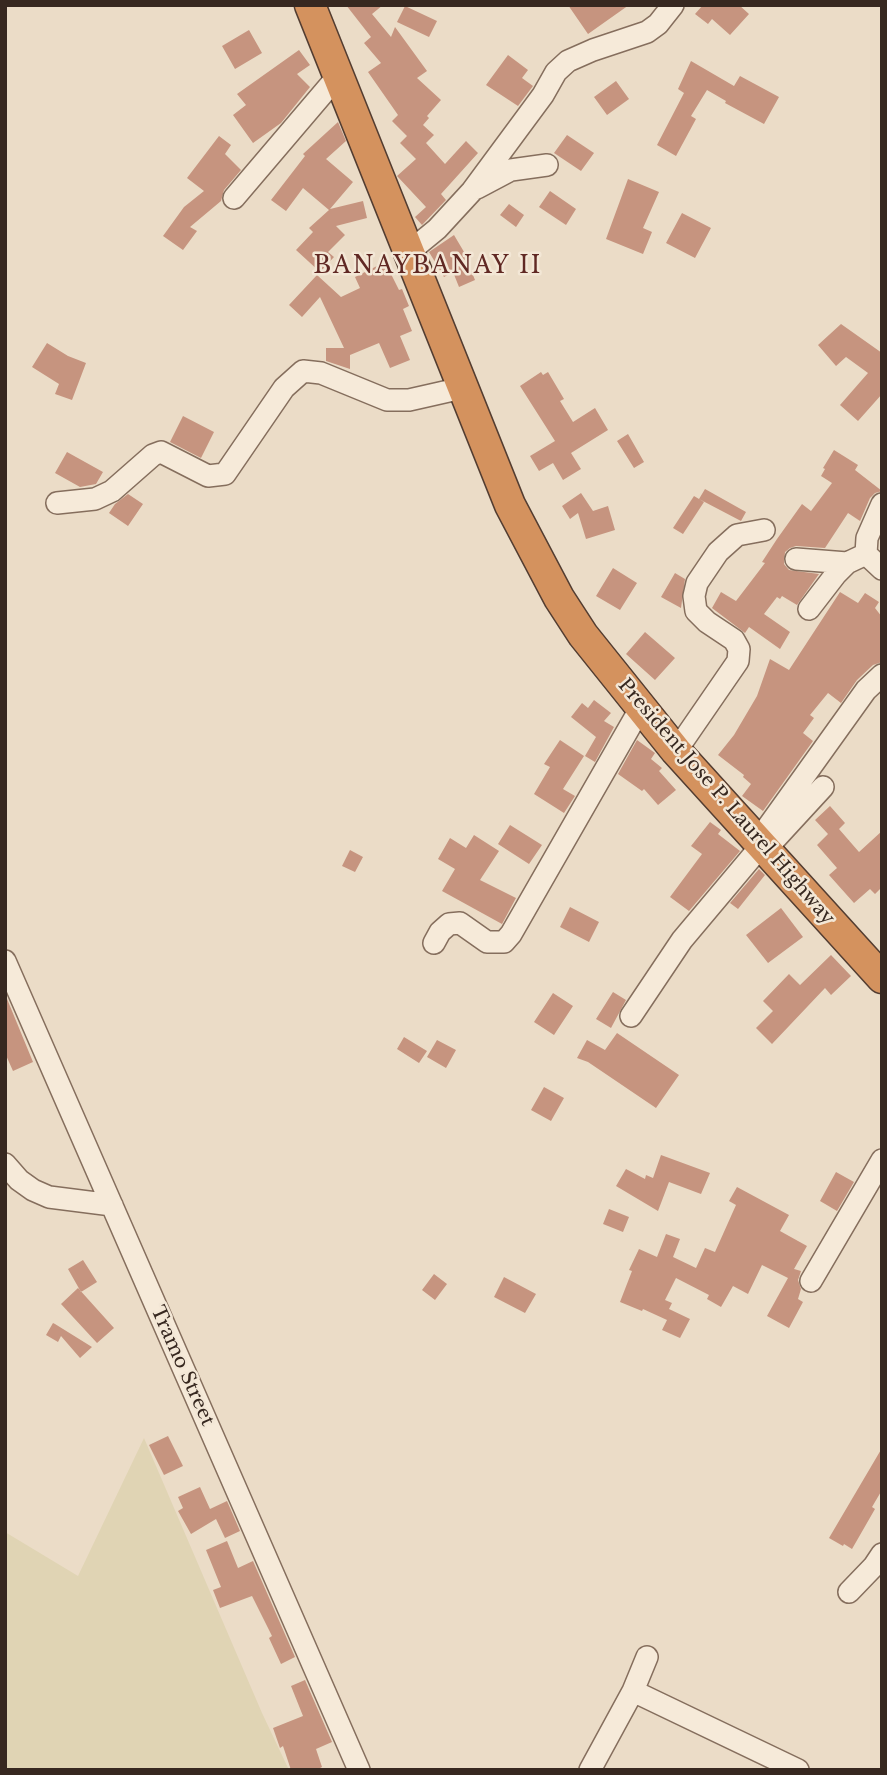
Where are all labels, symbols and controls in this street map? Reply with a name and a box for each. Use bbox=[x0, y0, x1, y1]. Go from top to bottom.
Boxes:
district label: BANAYBANAY II bbox=[315, 253, 541, 281]
street label: President Jose P. Laurel Highway bbox=[613, 674, 839, 930]
street label: Tramo Street bbox=[145, 1302, 219, 1430]

